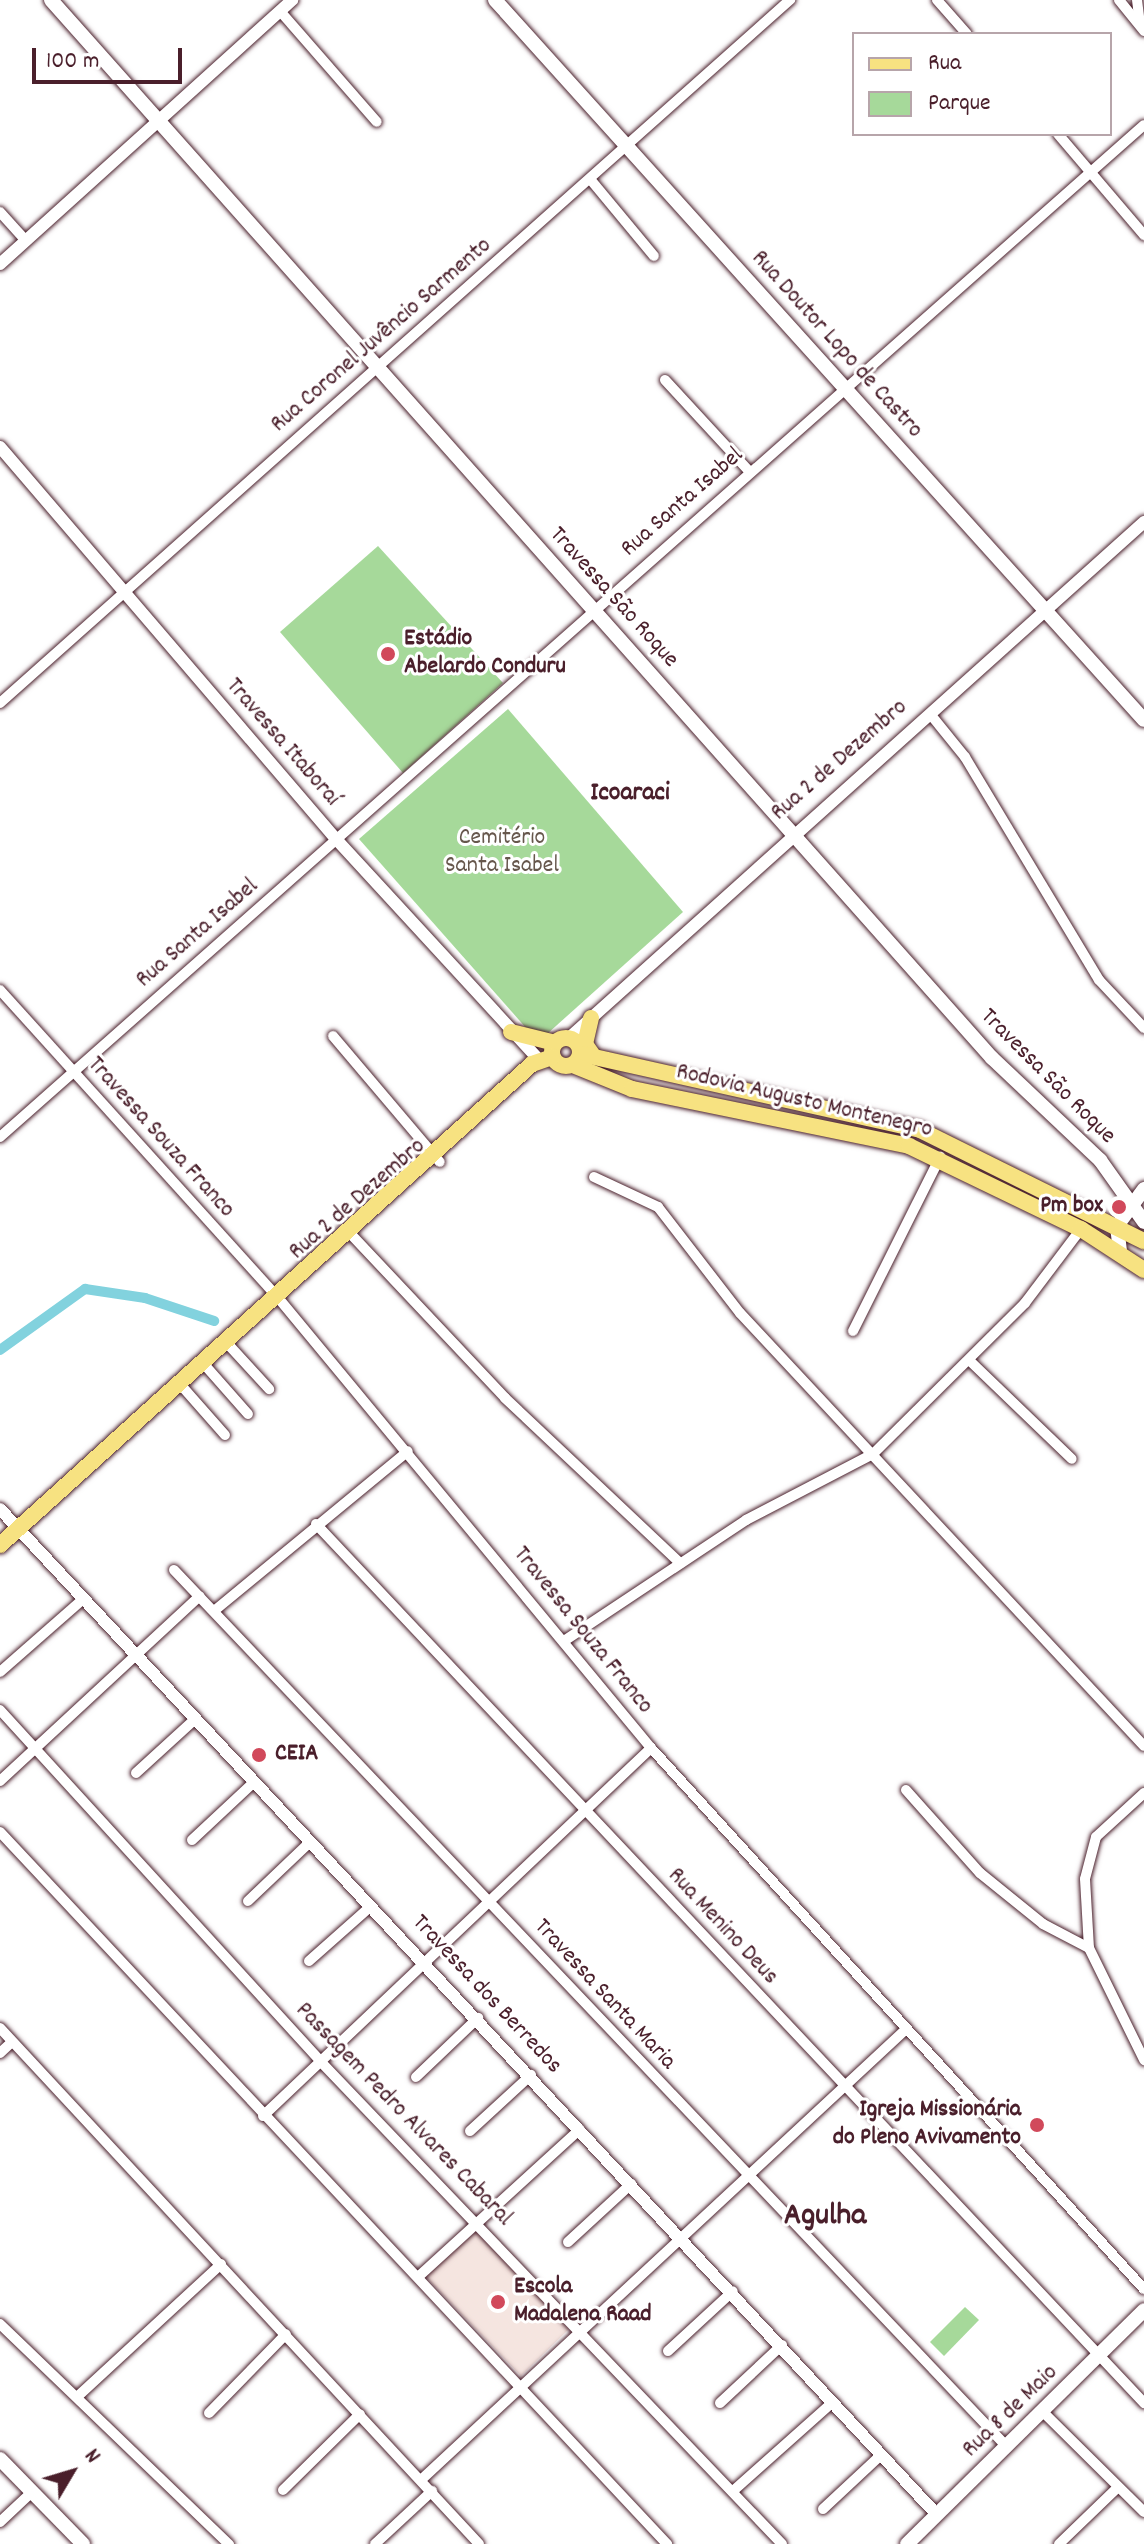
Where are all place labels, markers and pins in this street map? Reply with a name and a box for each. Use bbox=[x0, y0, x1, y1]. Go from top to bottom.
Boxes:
place label: Estádio Abelardo Conduru bbox=[404, 626, 566, 682]
marker: Estádio Abelardo Conduru bbox=[379, 645, 397, 663]
place label: Pm box bbox=[1040, 1193, 1103, 1221]
marker: Pm box bbox=[1110, 1198, 1128, 1216]
place label: CEIA bbox=[275, 1741, 318, 1769]
marker: CEIA bbox=[250, 1746, 268, 1764]
place label: Igreja Missionária do Pleno Avivamento bbox=[833, 2097, 1021, 2153]
marker: Igreja Missionária do Pleno Avivamento bbox=[1028, 2116, 1046, 2134]
place label: Escola Madalena Raad bbox=[514, 2274, 651, 2330]
marker: Escola Madalena Raad bbox=[489, 2293, 507, 2311]

